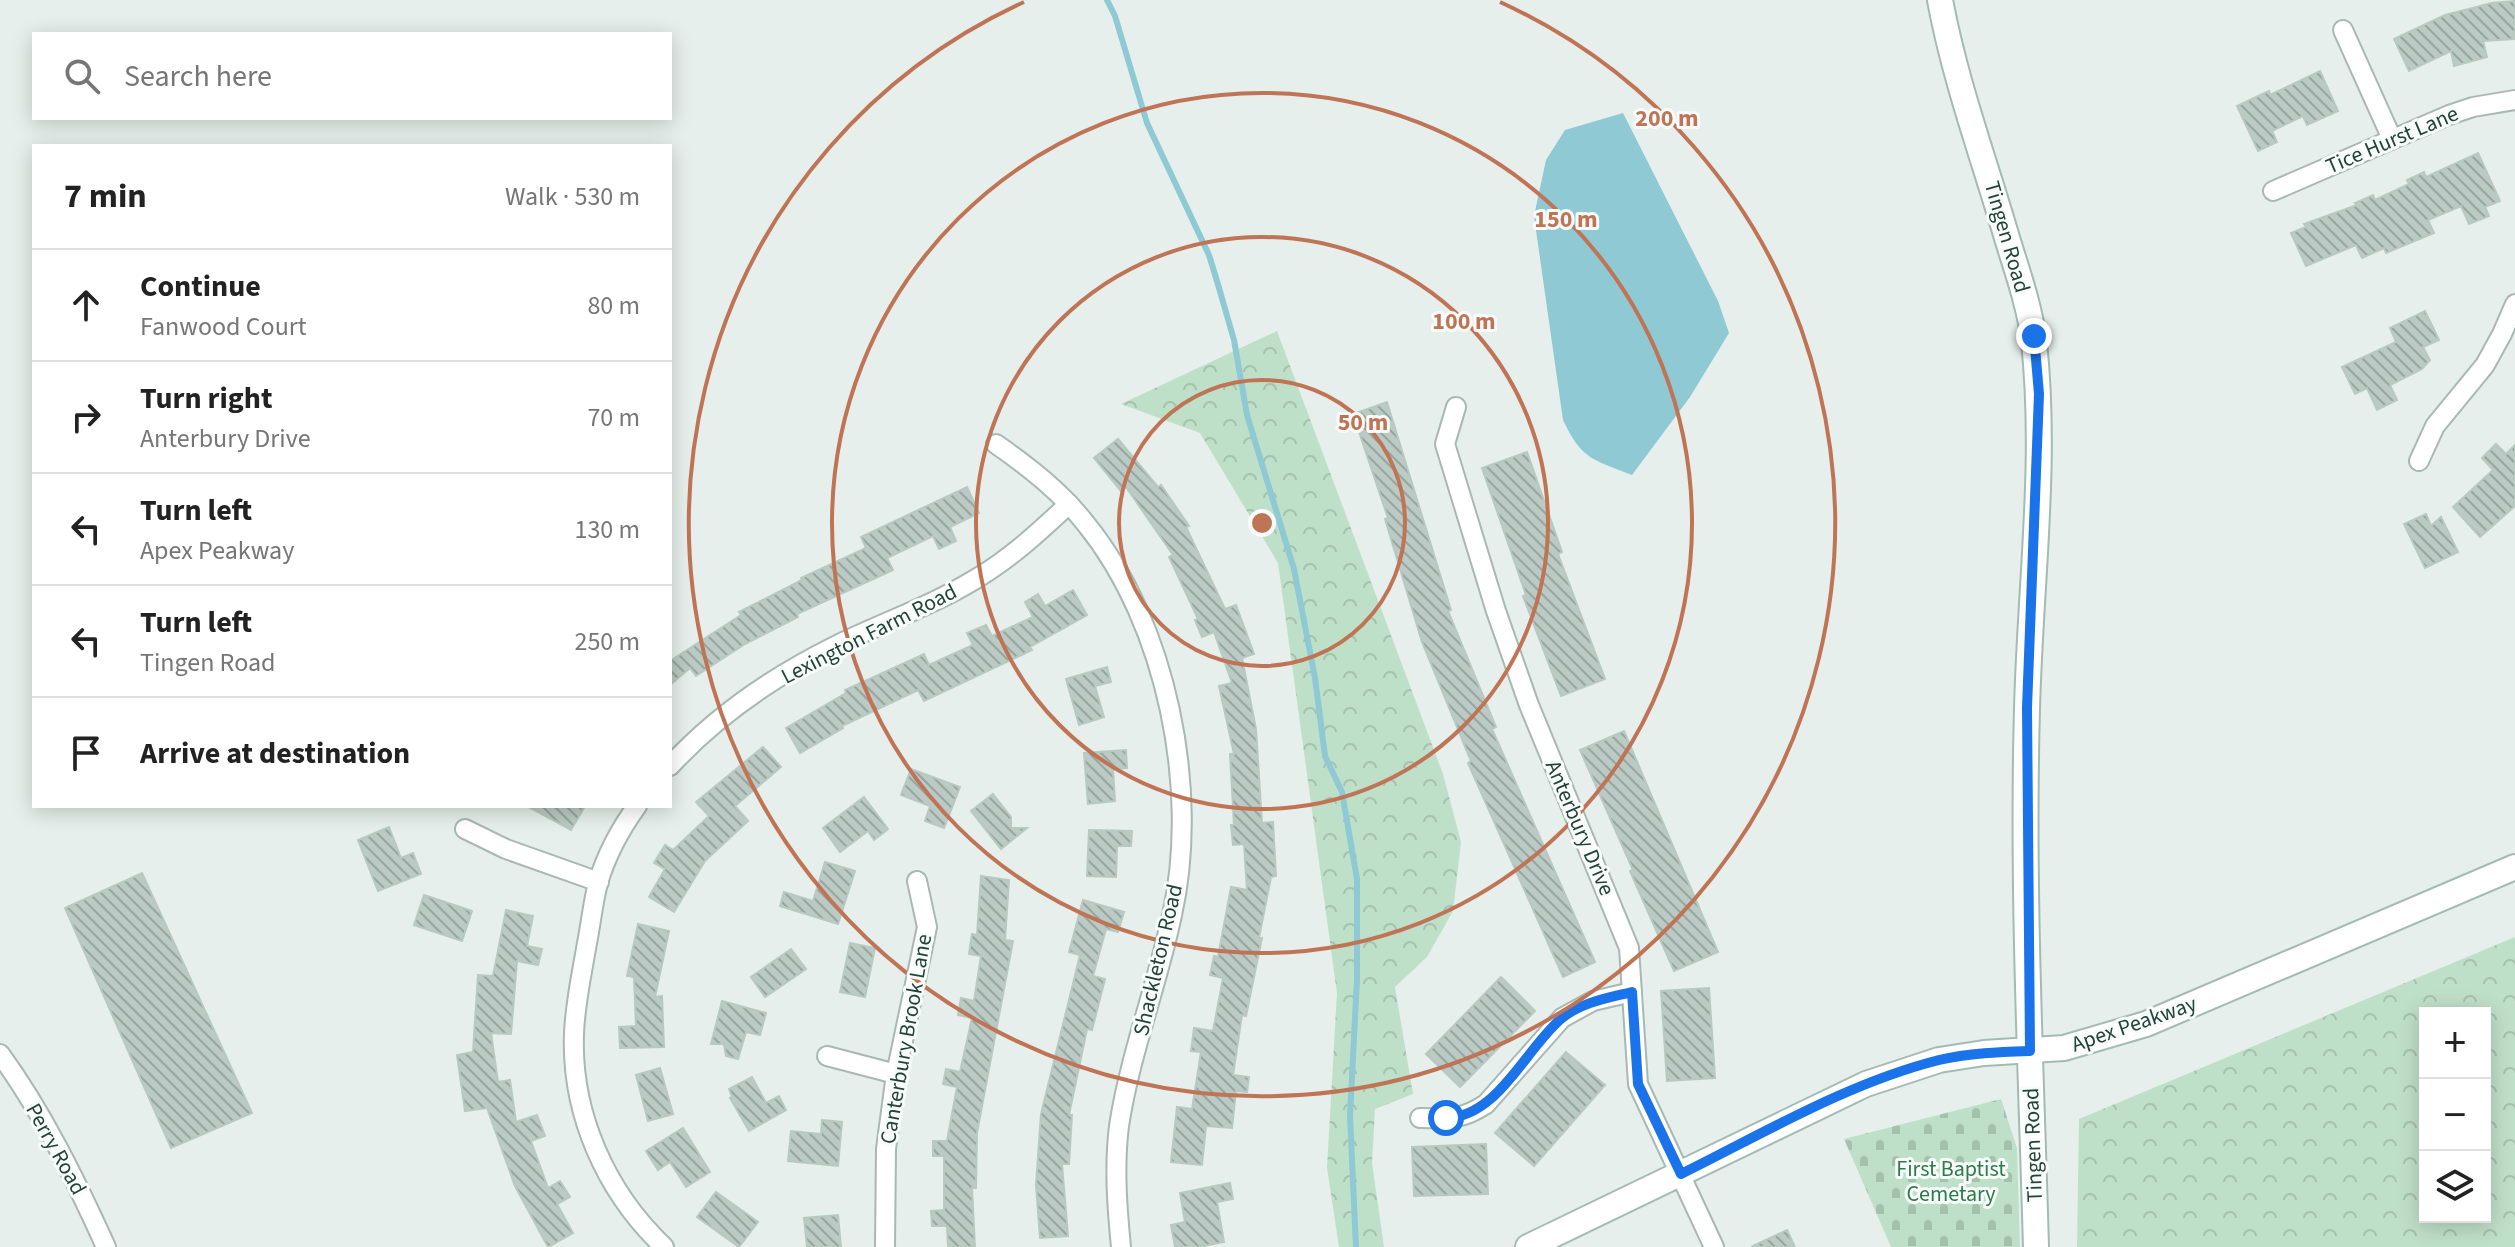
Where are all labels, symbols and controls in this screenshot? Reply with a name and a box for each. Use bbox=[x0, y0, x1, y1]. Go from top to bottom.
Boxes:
search box bbox=[32, 32, 672, 120]
icon: search bbox=[60, 54, 104, 98]
text: Search here bbox=[124, 55, 272, 98]
street label: Tice Hurst Lane bbox=[2321, 98, 2463, 182]
text: 200 m bbox=[1635, 101, 1699, 136]
text: 7 min bbox=[64, 172, 147, 221]
text: Walk · 530 m bbox=[505, 178, 640, 215]
street label: Tingen Road bbox=[1976, 178, 2038, 296]
text: 150 m bbox=[1534, 202, 1598, 237]
text: Continue bbox=[140, 265, 261, 308]
icon: ahead bbox=[64, 283, 108, 327]
text: 80 m bbox=[587, 287, 640, 324]
text: 100 m bbox=[1432, 304, 1496, 339]
text: Fanwood Court bbox=[140, 308, 307, 345]
route end bbox=[2016, 318, 2052, 354]
text: Turn right bbox=[140, 377, 272, 420]
icon: right bbox=[64, 395, 108, 439]
text: 70 m bbox=[587, 399, 640, 436]
text: 50 m bbox=[1338, 405, 1388, 440]
text: Anterbury Drive bbox=[140, 420, 311, 457]
text: Turn left bbox=[140, 489, 252, 532]
icon: left bbox=[64, 507, 108, 551]
centre of rings bbox=[1248, 509, 1276, 537]
text: 130 m bbox=[574, 511, 640, 548]
text: Apex Peakway bbox=[140, 532, 294, 569]
street label: Lexington Farm Road bbox=[775, 576, 963, 692]
text: Turn left bbox=[140, 601, 252, 644]
icon: left bbox=[64, 619, 108, 663]
text: 250 m bbox=[574, 623, 640, 660]
text: Tingen Road bbox=[140, 644, 275, 681]
icon: arrive bbox=[64, 731, 108, 775]
text: Arrive at destination bbox=[140, 732, 410, 775]
street label: Anterbury Drive bbox=[1537, 755, 1623, 901]
street label: Shackleton Road bbox=[1125, 881, 1191, 1039]
street label: Canterbury Brook Lane bbox=[872, 931, 940, 1146]
street label: Apex Peakway bbox=[2067, 987, 2202, 1060]
map controls bbox=[2419, 1007, 2491, 1223]
button: + bbox=[2419, 1007, 2491, 1079]
button: − bbox=[2419, 1079, 2491, 1151]
street label: Tingen Road bbox=[2015, 1087, 2051, 1203]
street label: Perry Road bbox=[18, 1097, 94, 1201]
route start bbox=[1428, 1100, 1464, 1136]
button: layers bbox=[2419, 1151, 2491, 1223]
park label: First Baptist Cemetary bbox=[1896, 1153, 2006, 1210]

